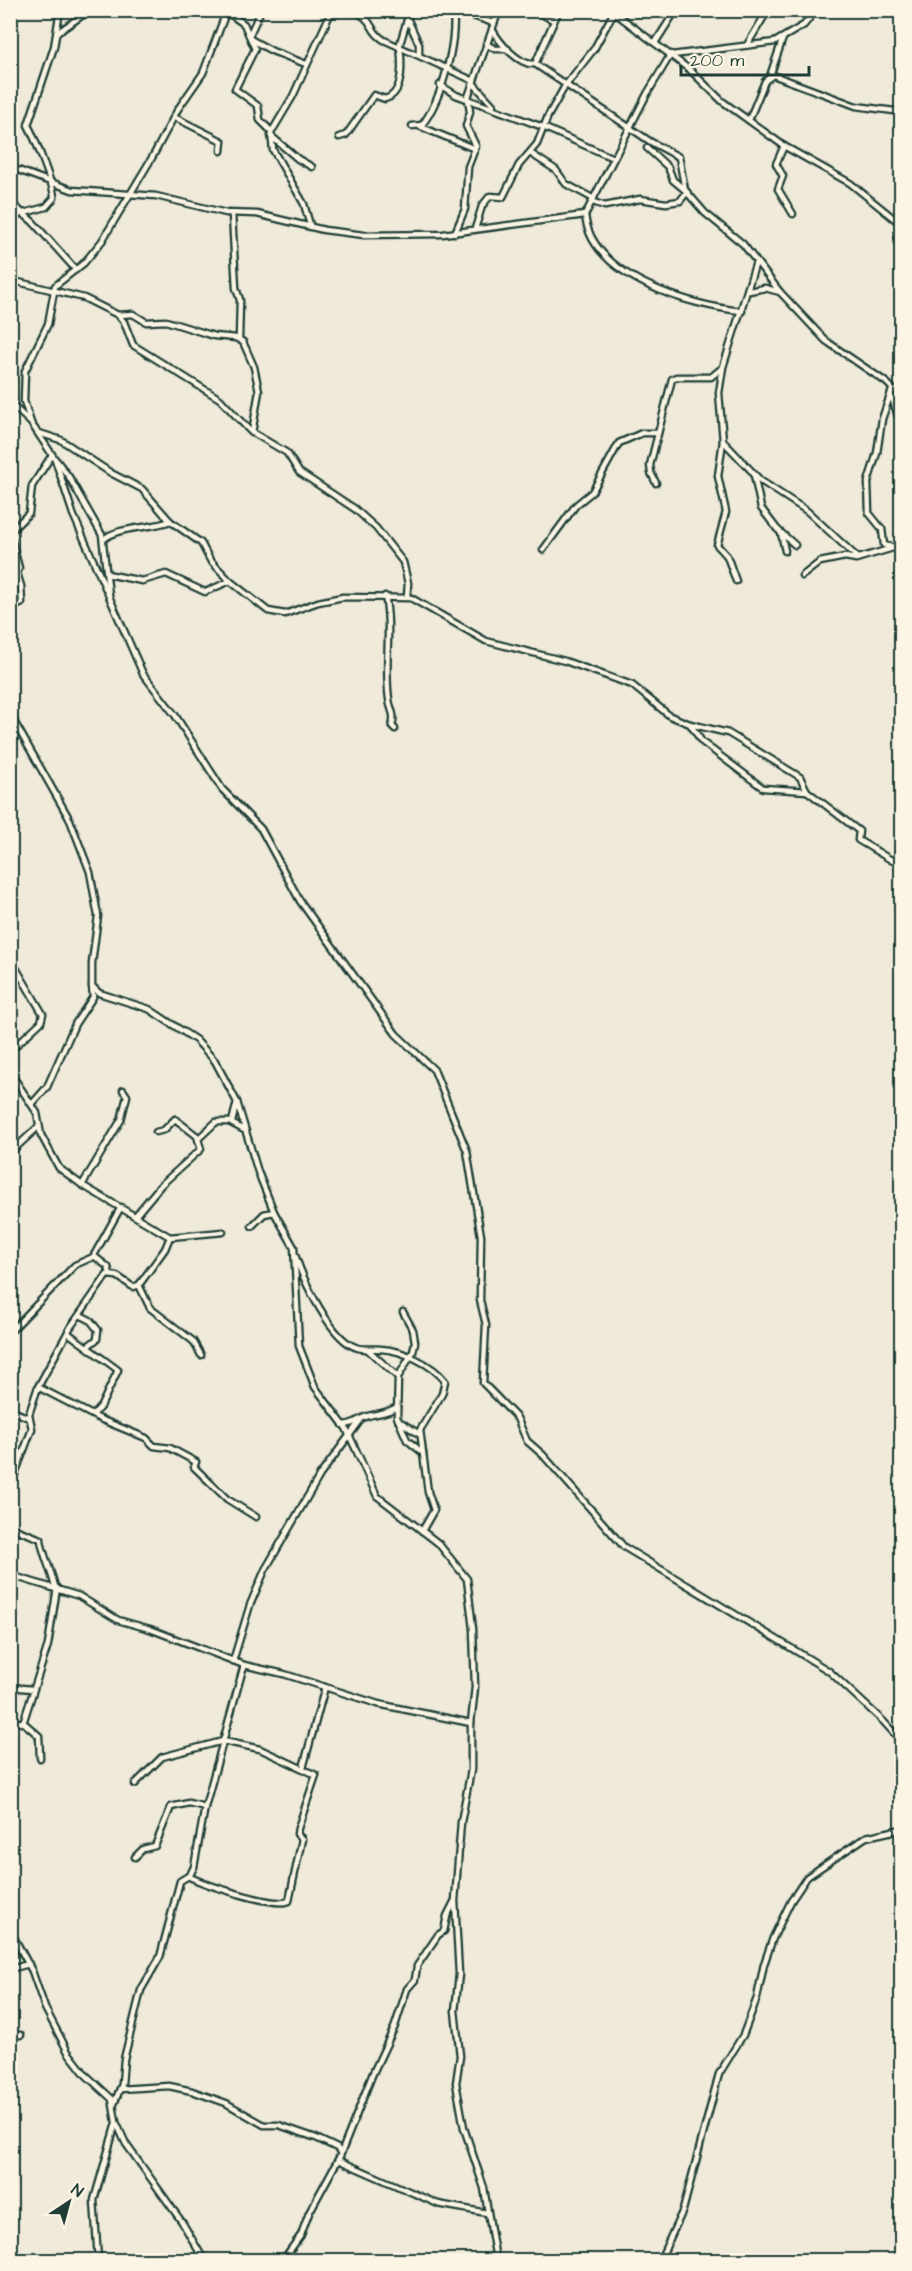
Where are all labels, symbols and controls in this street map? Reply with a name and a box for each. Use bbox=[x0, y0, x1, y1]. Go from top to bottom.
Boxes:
scale bar bbox=[681, 39, 808, 77]
text: 200 m bbox=[690, 48, 744, 73]
north arrow bbox=[39, 2172, 99, 2232]
text: N bbox=[67, 2179, 88, 2203]

